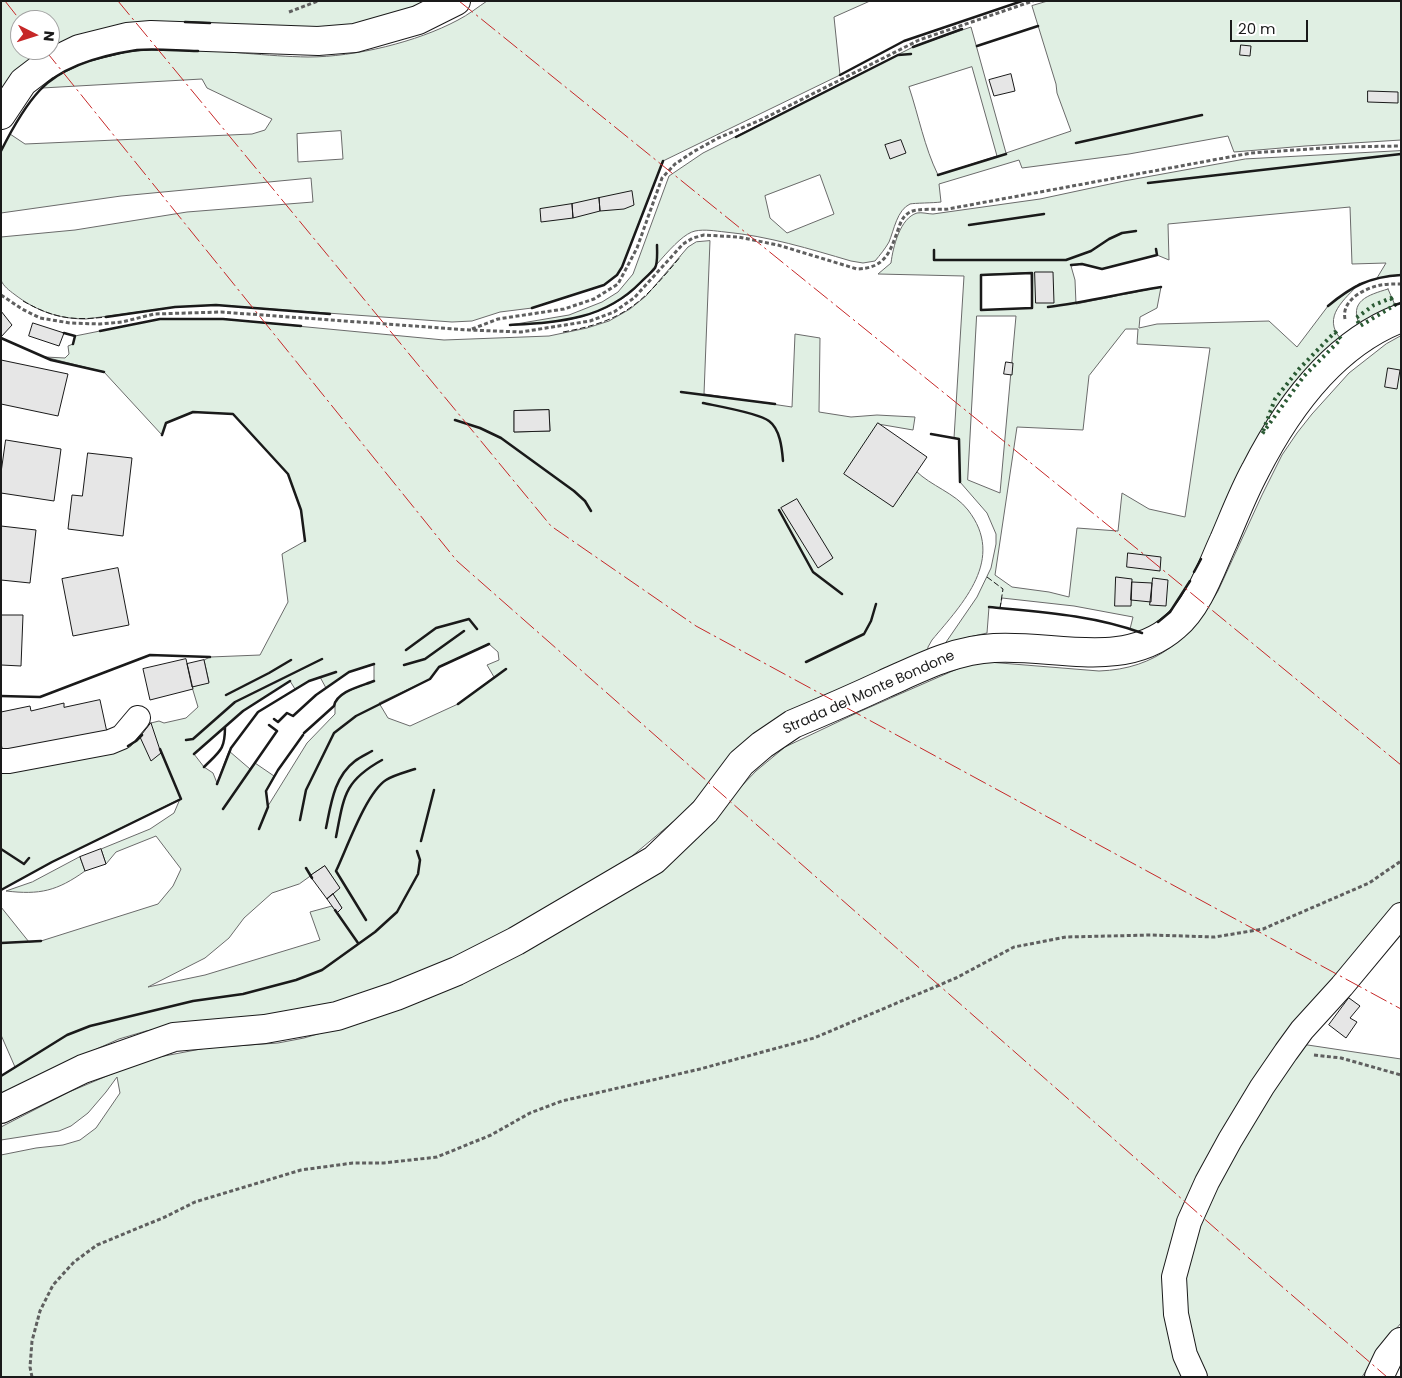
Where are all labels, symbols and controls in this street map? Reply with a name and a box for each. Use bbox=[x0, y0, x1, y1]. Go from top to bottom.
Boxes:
north arrow bbox=[10, 10, 60, 60]
scale bar bbox=[1232, 10, 1310, 42]
text: 20 m bbox=[1238, 18, 1276, 39]
text: N bbox=[39, 30, 59, 42]
street label: Strada del Monte Bondone bbox=[781, 647, 957, 739]

